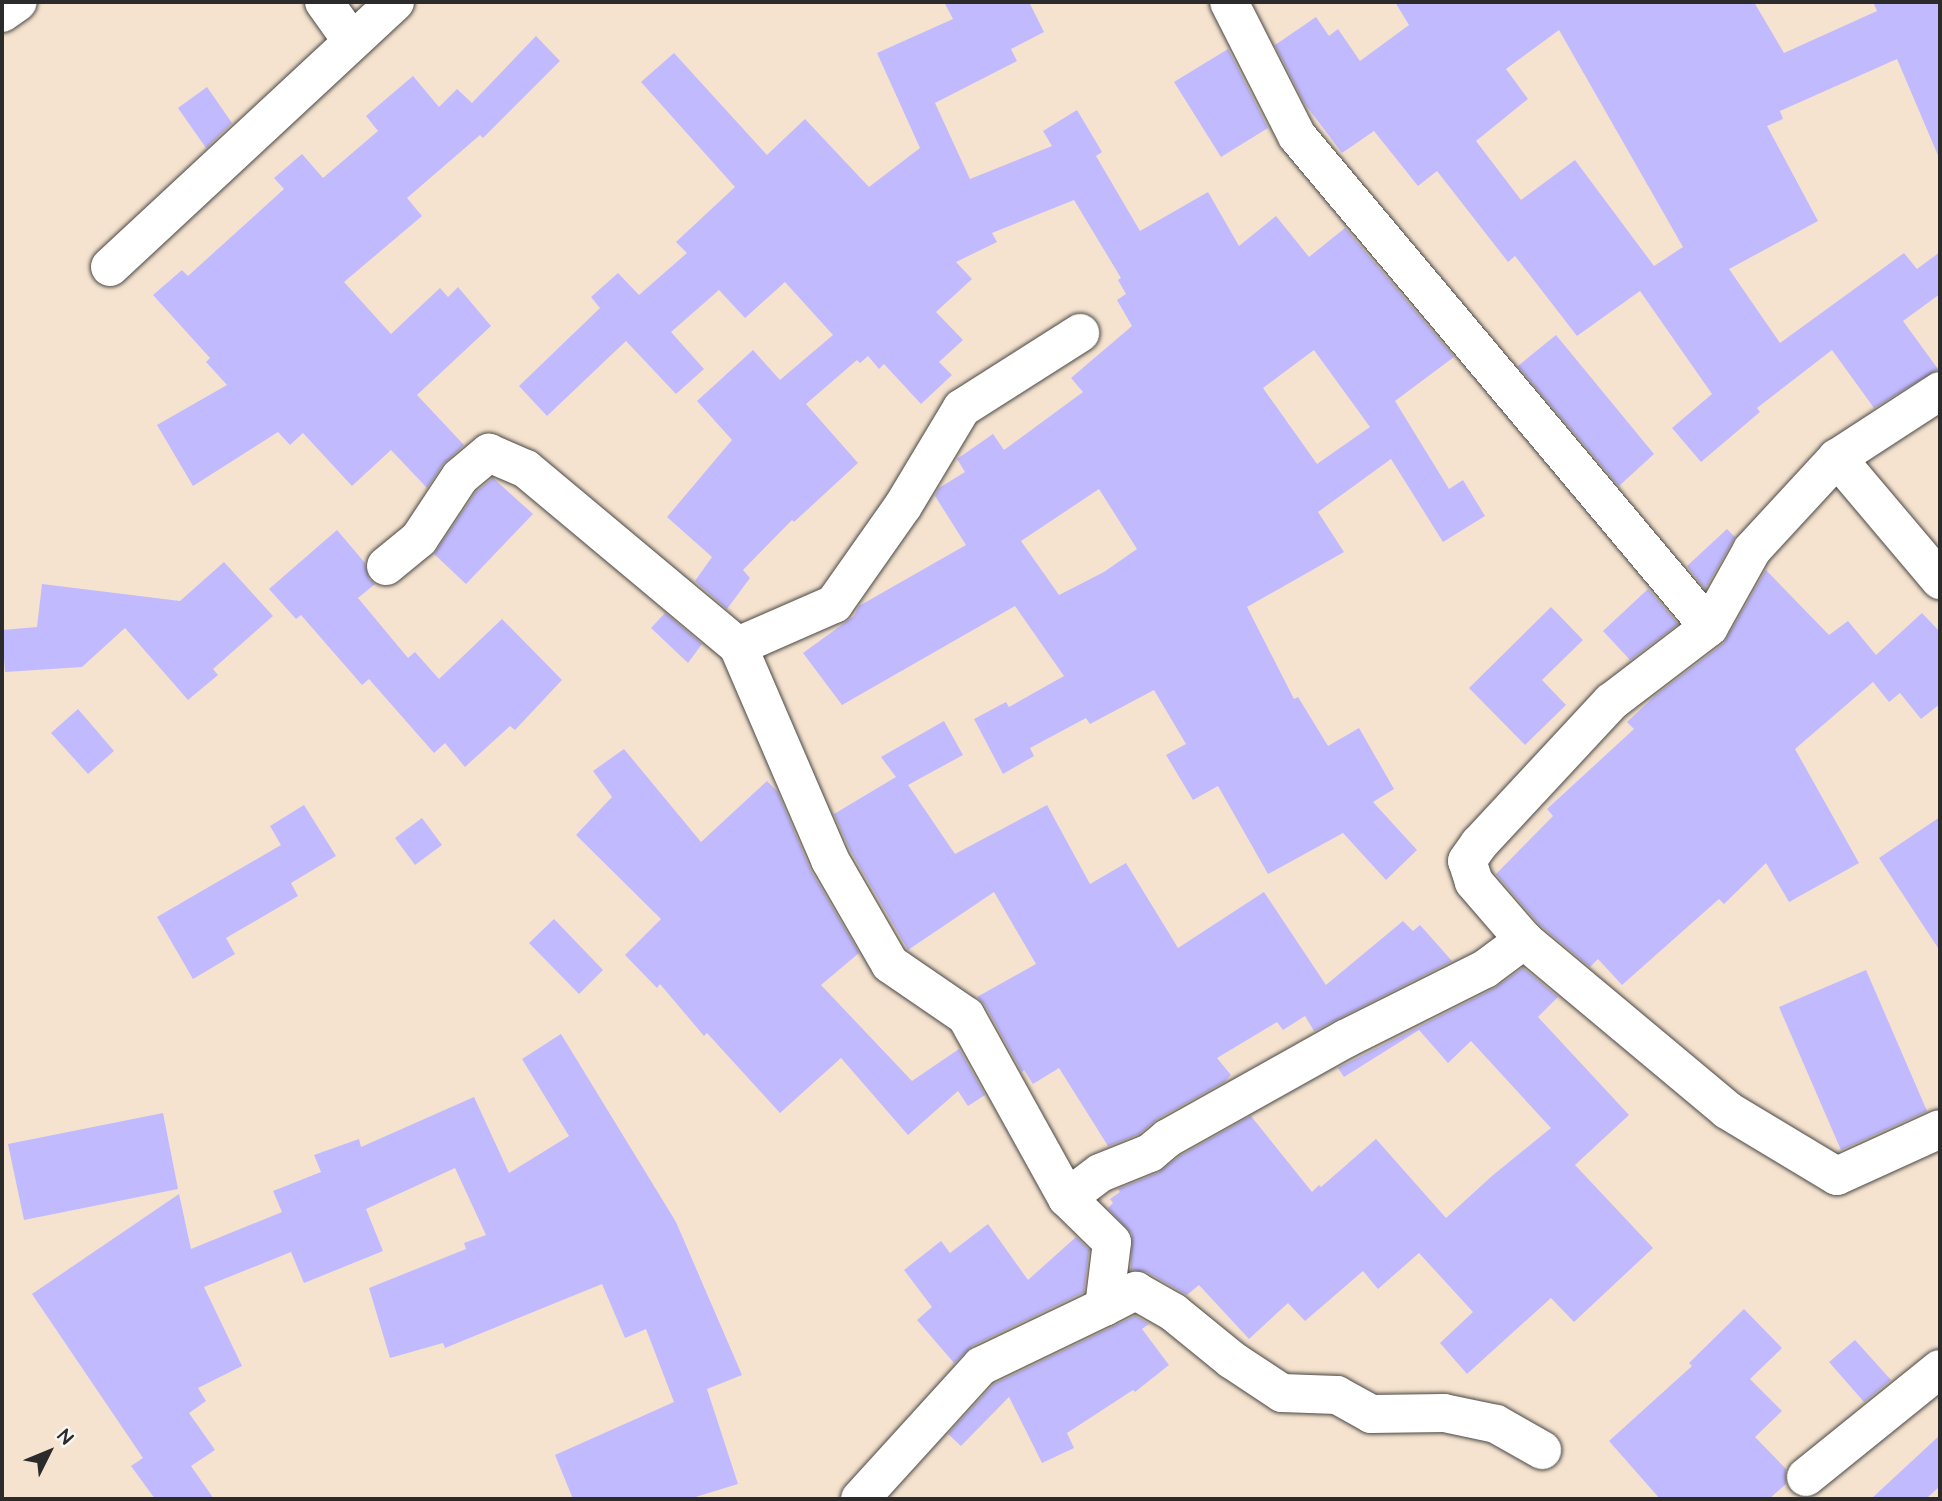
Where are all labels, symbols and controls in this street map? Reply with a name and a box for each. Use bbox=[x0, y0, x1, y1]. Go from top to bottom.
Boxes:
north arrow bbox=[14, 1417, 84, 1487]
text: N bbox=[51, 1424, 79, 1451]

